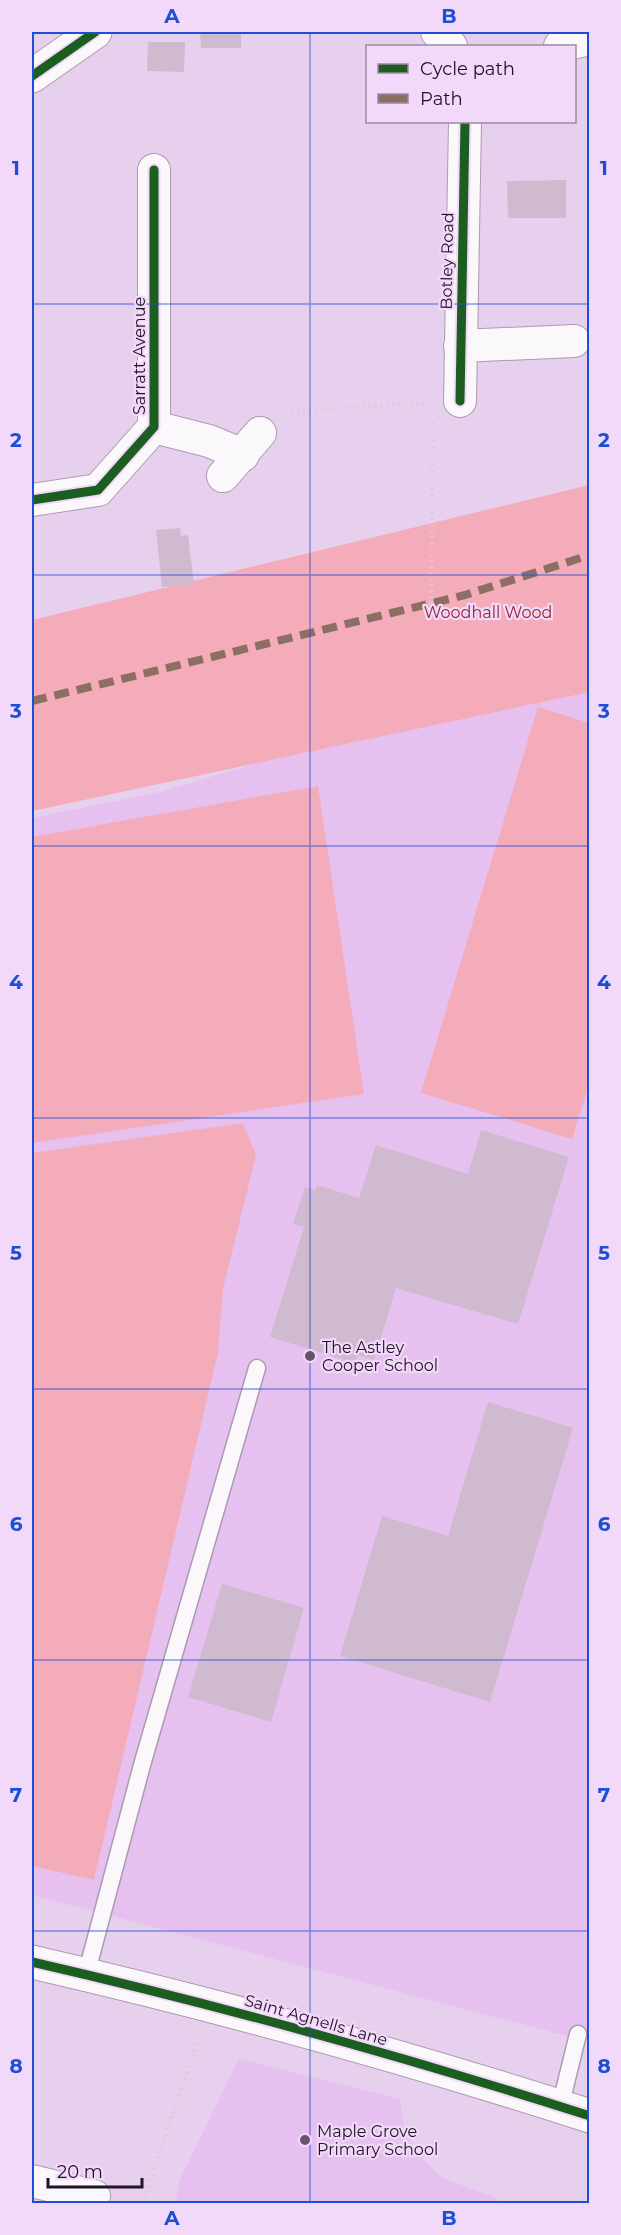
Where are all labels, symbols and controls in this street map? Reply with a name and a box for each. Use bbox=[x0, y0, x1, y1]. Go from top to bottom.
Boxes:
text: A bbox=[163, 4, 180, 28]
text: B bbox=[441, 4, 457, 28]
legend bbox=[366, 45, 576, 123]
text: Cycle path bbox=[420, 58, 515, 80]
text: Path bbox=[420, 88, 463, 110]
text: 1 bbox=[12, 156, 20, 180]
text: 1 bbox=[600, 156, 608, 180]
street label: Botley Road bbox=[437, 212, 457, 310]
street label: Sarratt Avenue bbox=[130, 297, 149, 415]
text: 2 bbox=[10, 428, 22, 452]
text: 2 bbox=[598, 428, 610, 452]
park label: Woodhall Wood bbox=[424, 603, 552, 622]
text: 3 bbox=[9, 699, 22, 723]
text: 3 bbox=[597, 699, 610, 723]
text: 4 bbox=[9, 970, 23, 994]
text: 4 bbox=[597, 970, 611, 994]
text: 5 bbox=[10, 1241, 22, 1265]
text: 5 bbox=[598, 1241, 610, 1265]
place label: The Astley Cooper School bbox=[322, 1338, 438, 1375]
marker: The Astley Cooper School bbox=[303, 1349, 317, 1363]
text: 6 bbox=[10, 1512, 23, 1536]
text: 6 bbox=[598, 1512, 611, 1536]
text: 7 bbox=[10, 1783, 22, 1807]
text: 7 bbox=[598, 1783, 610, 1807]
street label: Saint Agnells Lane bbox=[242, 1990, 390, 2050]
text: 8 bbox=[9, 2054, 23, 2078]
text: 8 bbox=[597, 2054, 611, 2078]
place label: Maple Grove Primary School bbox=[317, 2122, 438, 2159]
marker: Maple Grove Primary School bbox=[298, 2133, 312, 2147]
scale bar bbox=[48, 2151, 142, 2189]
text: 20 m bbox=[57, 2161, 103, 2183]
text: A bbox=[163, 2206, 180, 2230]
text: B bbox=[441, 2206, 457, 2230]

